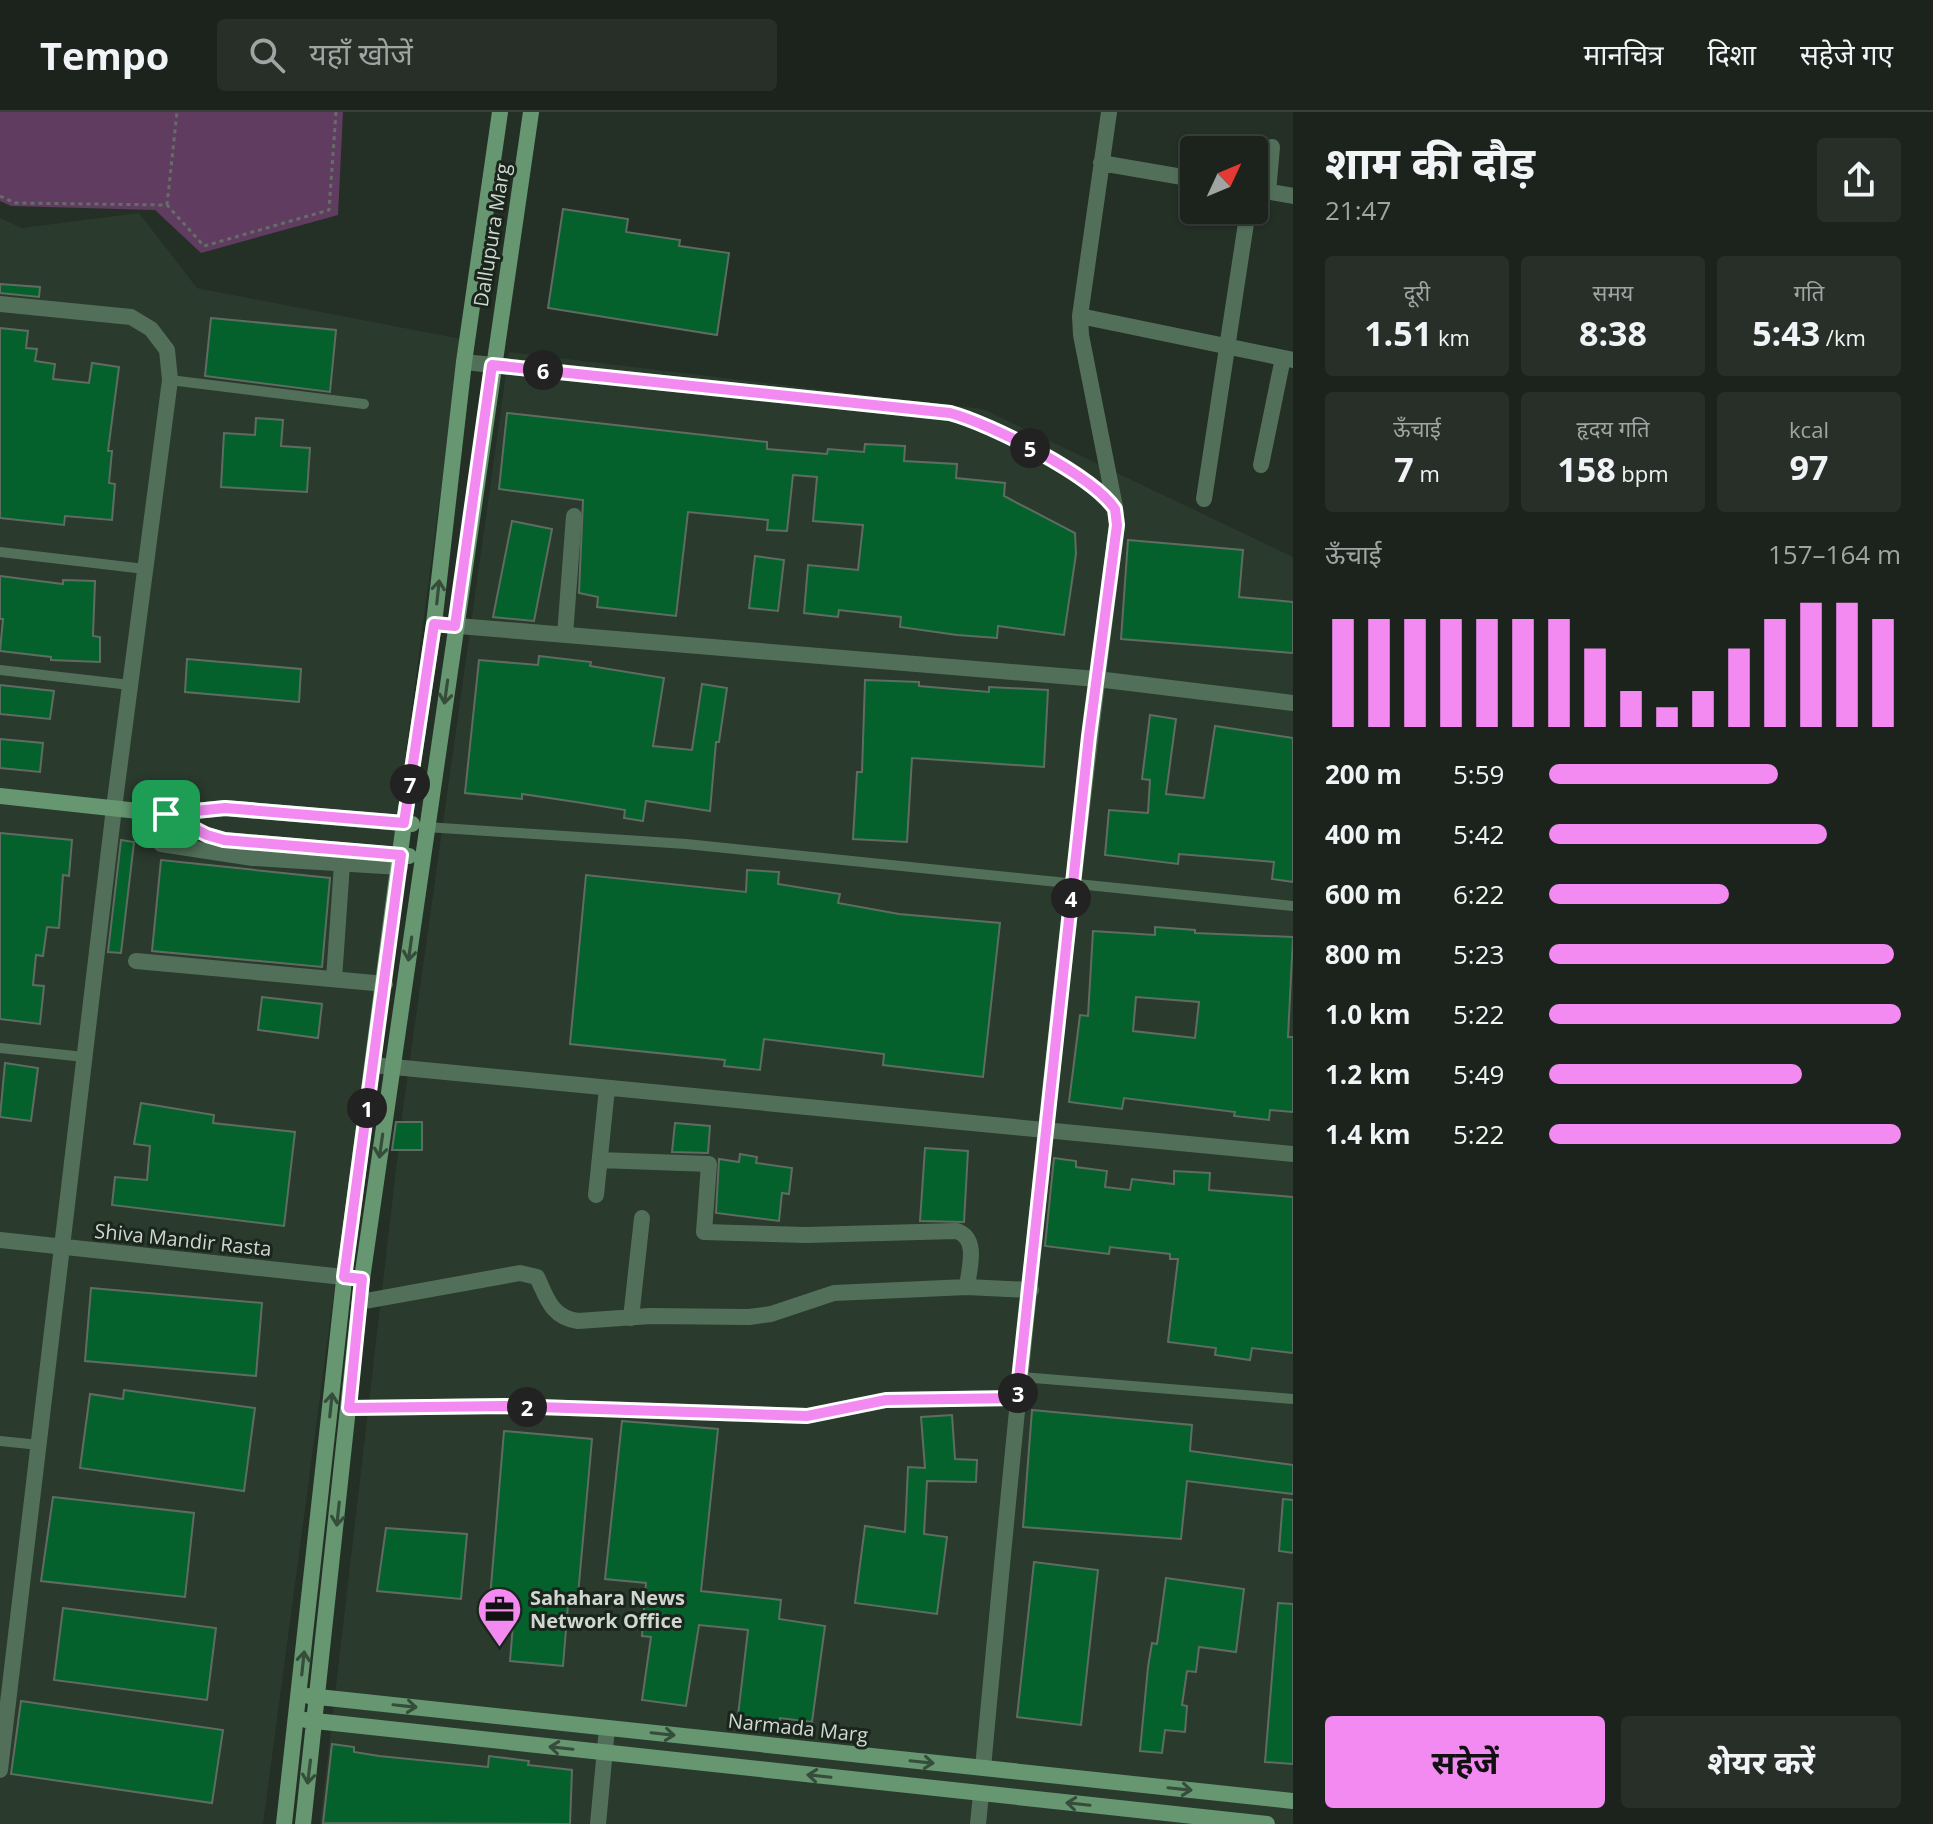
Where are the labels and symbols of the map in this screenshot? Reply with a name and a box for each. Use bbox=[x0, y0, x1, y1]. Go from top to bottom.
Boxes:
north arrow bbox=[1180, 136, 1268, 224]
street label: Dallupura Marg bbox=[467, 161, 516, 309]
pin: 6 bbox=[523, 350, 563, 390]
pin: 5 bbox=[1010, 428, 1050, 468]
one-way arrow bbox=[431, 579, 446, 606]
one-way arrow bbox=[438, 679, 453, 704]
pin: 7 bbox=[390, 764, 430, 804]
pin bbox=[132, 780, 200, 848]
pin: 4 bbox=[1051, 878, 1091, 918]
one-way arrow bbox=[402, 936, 417, 961]
pin: 1 bbox=[347, 1088, 387, 1128]
one-way arrow bbox=[373, 1132, 388, 1158]
street label: Shiva Mandir Rasta bbox=[93, 1217, 273, 1262]
pin: 3 bbox=[998, 1373, 1038, 1413]
pin: 2 bbox=[507, 1387, 547, 1427]
one-way arrow bbox=[323, 1392, 338, 1418]
one-way arrow bbox=[330, 1500, 345, 1527]
place label: Sahahara News Network Office bbox=[530, 1584, 685, 1634]
office icon: Sahahara News Network Office bbox=[475, 1585, 523, 1648]
one-way arrow bbox=[295, 1650, 310, 1677]
one-way arrow bbox=[391, 1698, 418, 1713]
street label: Narmada Marg bbox=[727, 1707, 870, 1748]
one-way arrow bbox=[649, 1726, 676, 1741]
one-way arrow bbox=[548, 1741, 575, 1756]
one-way arrow bbox=[908, 1754, 935, 1769]
one-way arrow bbox=[302, 1758, 317, 1785]
one-way arrow bbox=[806, 1769, 833, 1784]
one-way arrow bbox=[1166, 1782, 1193, 1797]
one-way arrow bbox=[1065, 1796, 1092, 1811]

